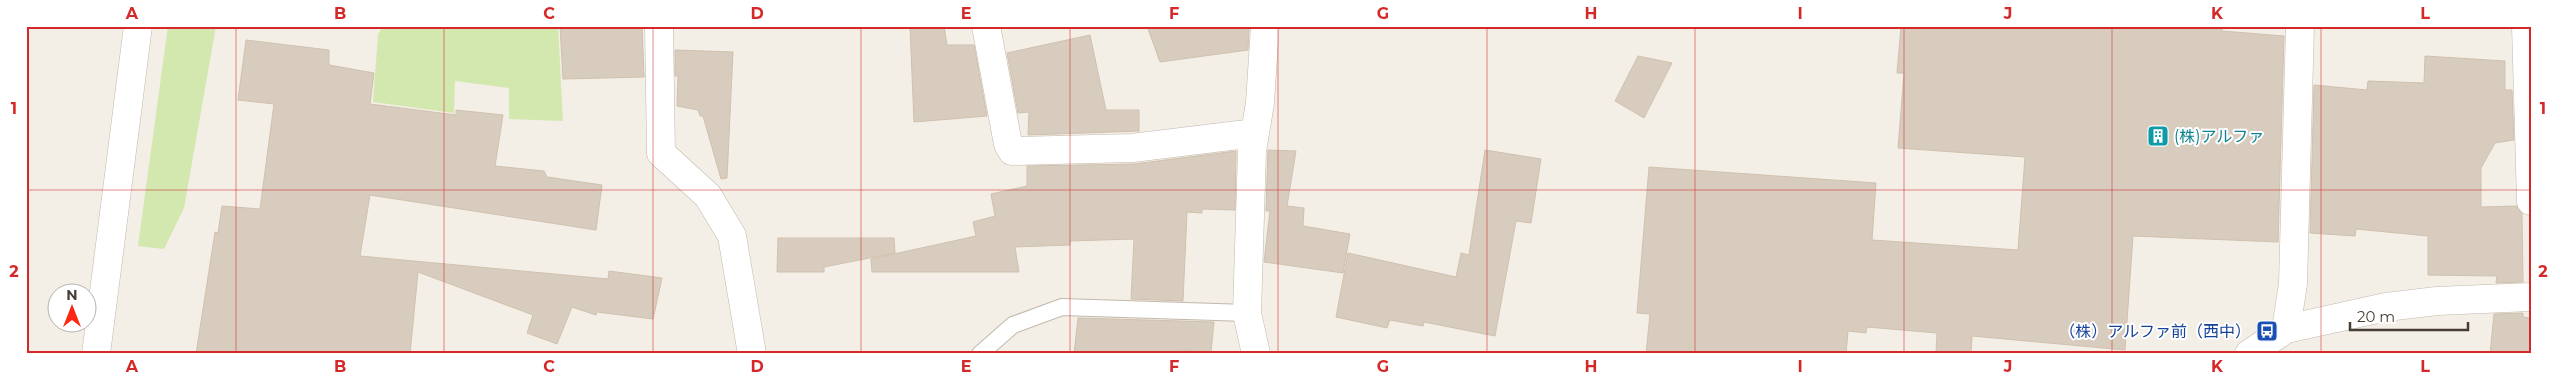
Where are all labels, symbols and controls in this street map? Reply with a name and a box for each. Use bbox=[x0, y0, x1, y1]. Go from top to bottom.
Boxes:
text: A bbox=[125, 4, 139, 23]
text: B bbox=[334, 4, 346, 23]
text: C bbox=[543, 4, 555, 23]
text: D bbox=[750, 4, 764, 23]
text: E bbox=[961, 4, 971, 23]
text: F bbox=[1169, 4, 1179, 23]
text: G bbox=[1377, 4, 1389, 23]
text: H bbox=[1585, 4, 1597, 23]
text: I bbox=[1797, 4, 1803, 23]
text: J bbox=[2003, 4, 2012, 23]
text: K bbox=[2211, 4, 2224, 23]
text: L bbox=[2420, 4, 2430, 23]
text: 1 bbox=[11, 99, 17, 118]
text: 1 bbox=[2540, 99, 2546, 118]
building icon: (株)アルファ bbox=[2146, 124, 2170, 148]
place label: (株)アルファ bbox=[2174, 127, 2264, 146]
text: 2 bbox=[9, 262, 19, 281]
text: 2 bbox=[2538, 262, 2548, 281]
north arrow bbox=[48, 282, 98, 332]
text: N bbox=[66, 286, 78, 304]
scale bar bbox=[2350, 300, 2467, 332]
text: 20 m bbox=[2357, 307, 2395, 326]
bus stop icon: （株）アルファ前（西中） bbox=[2255, 319, 2279, 343]
place label: （株）アルファ前（西中） bbox=[2059, 322, 2251, 341]
text: A bbox=[125, 357, 139, 376]
text: B bbox=[334, 357, 346, 376]
text: C bbox=[543, 357, 555, 376]
text: D bbox=[750, 357, 764, 376]
text: E bbox=[961, 357, 971, 376]
text: F bbox=[1169, 357, 1179, 376]
text: G bbox=[1377, 357, 1389, 376]
text: H bbox=[1585, 357, 1597, 376]
text: I bbox=[1797, 357, 1803, 376]
text: J bbox=[2003, 357, 2012, 376]
text: K bbox=[2211, 357, 2224, 376]
text: L bbox=[2420, 357, 2430, 376]

